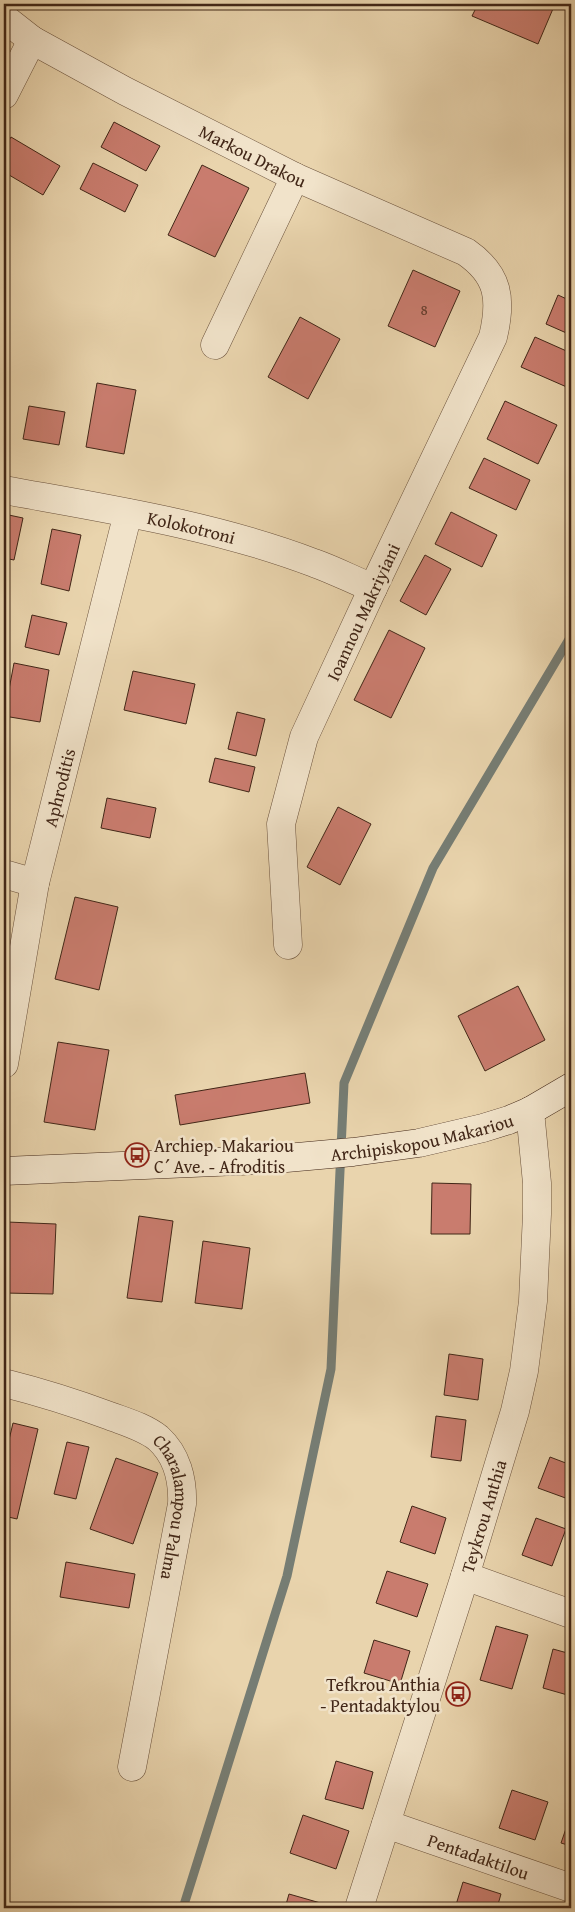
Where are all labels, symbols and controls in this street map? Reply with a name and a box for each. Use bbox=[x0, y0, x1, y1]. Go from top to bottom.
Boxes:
street label: Markou Drakou bbox=[195, 117, 311, 194]
house number: 8 bbox=[420, 299, 428, 320]
street label: Kolokotroni bbox=[145, 503, 239, 550]
street label: Ioannou Makriyiani bbox=[319, 539, 407, 685]
street label: Aphroditis bbox=[36, 745, 82, 830]
street label: Archipiskopou Makariou bbox=[329, 1106, 517, 1167]
place label: Archiep. Makariou C´ Ave. - Afroditis bbox=[154, 1132, 294, 1180]
bus stop icon: Archiep. Makariou C´ Ave. - Afroditis bbox=[124, 1142, 150, 1168]
street label: Charalampou Palma bbox=[147, 1427, 196, 1583]
street label: Teykrou Anthia bbox=[453, 1456, 513, 1576]
place label: Tefkrou Anthia - Pentadaktylou bbox=[320, 1671, 440, 1719]
bus stop icon: Tefkrou Anthia - Pentadaktylou bbox=[445, 1681, 471, 1707]
street label: Pentadaktilou bbox=[424, 1826, 533, 1886]

